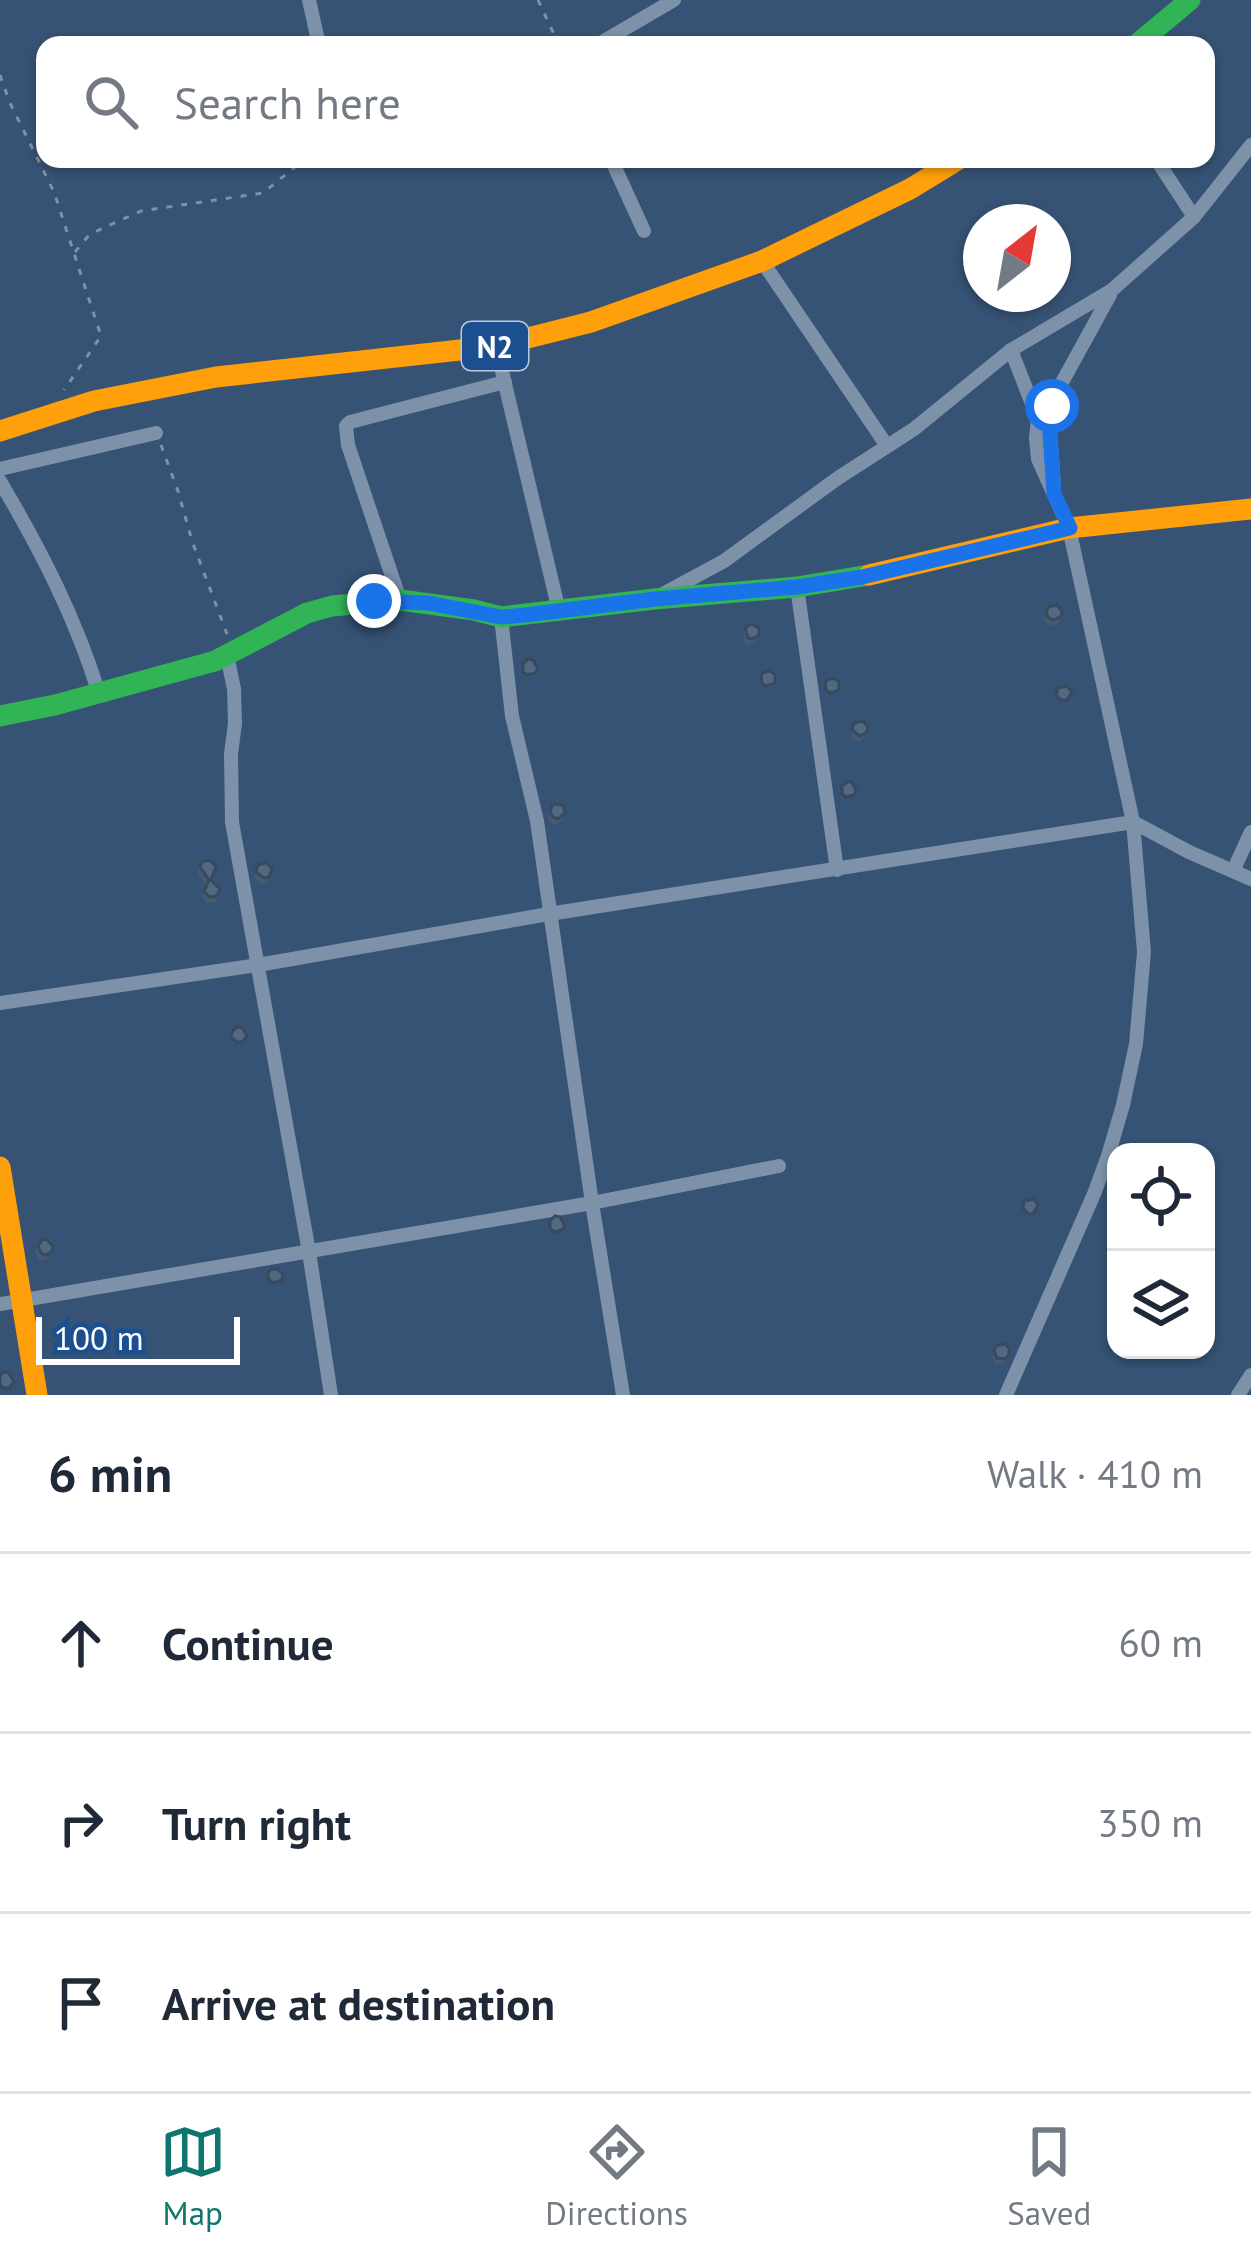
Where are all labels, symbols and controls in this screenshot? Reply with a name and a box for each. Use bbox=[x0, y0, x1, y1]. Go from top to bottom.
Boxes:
search box bbox=[36, 36, 1215, 168]
icon: search bbox=[78, 69, 144, 135]
text: Search here bbox=[174, 73, 401, 131]
north arrow bbox=[963, 204, 1071, 312]
road number: N2 bbox=[462, 322, 528, 370]
route start bbox=[1025, 379, 1079, 433]
route end bbox=[347, 574, 401, 628]
map controls bbox=[1107, 1143, 1215, 1359]
button: locate bbox=[1107, 1143, 1215, 1251]
button: layers bbox=[1107, 1251, 1215, 1359]
scale bar bbox=[36, 1311, 240, 1364]
text: 100 m bbox=[54, 1316, 144, 1359]
text: 6 min bbox=[48, 1440, 172, 1506]
text: Walk · 410 m bbox=[987, 1448, 1203, 1499]
icon: ahead bbox=[48, 1610, 114, 1676]
text: Continue bbox=[162, 1614, 334, 1672]
text: 60 m bbox=[1118, 1617, 1203, 1668]
icon: right bbox=[48, 1790, 114, 1856]
text: Turn right bbox=[162, 1794, 351, 1852]
text: 350 m bbox=[1097, 1797, 1203, 1848]
icon: arrive bbox=[48, 1970, 114, 2036]
text: Arrive at destination bbox=[162, 1974, 555, 2032]
tab: Map bbox=[160, 2119, 226, 2234]
tab: Directions bbox=[545, 2119, 688, 2234]
tab: Saved bbox=[1007, 2119, 1091, 2234]

